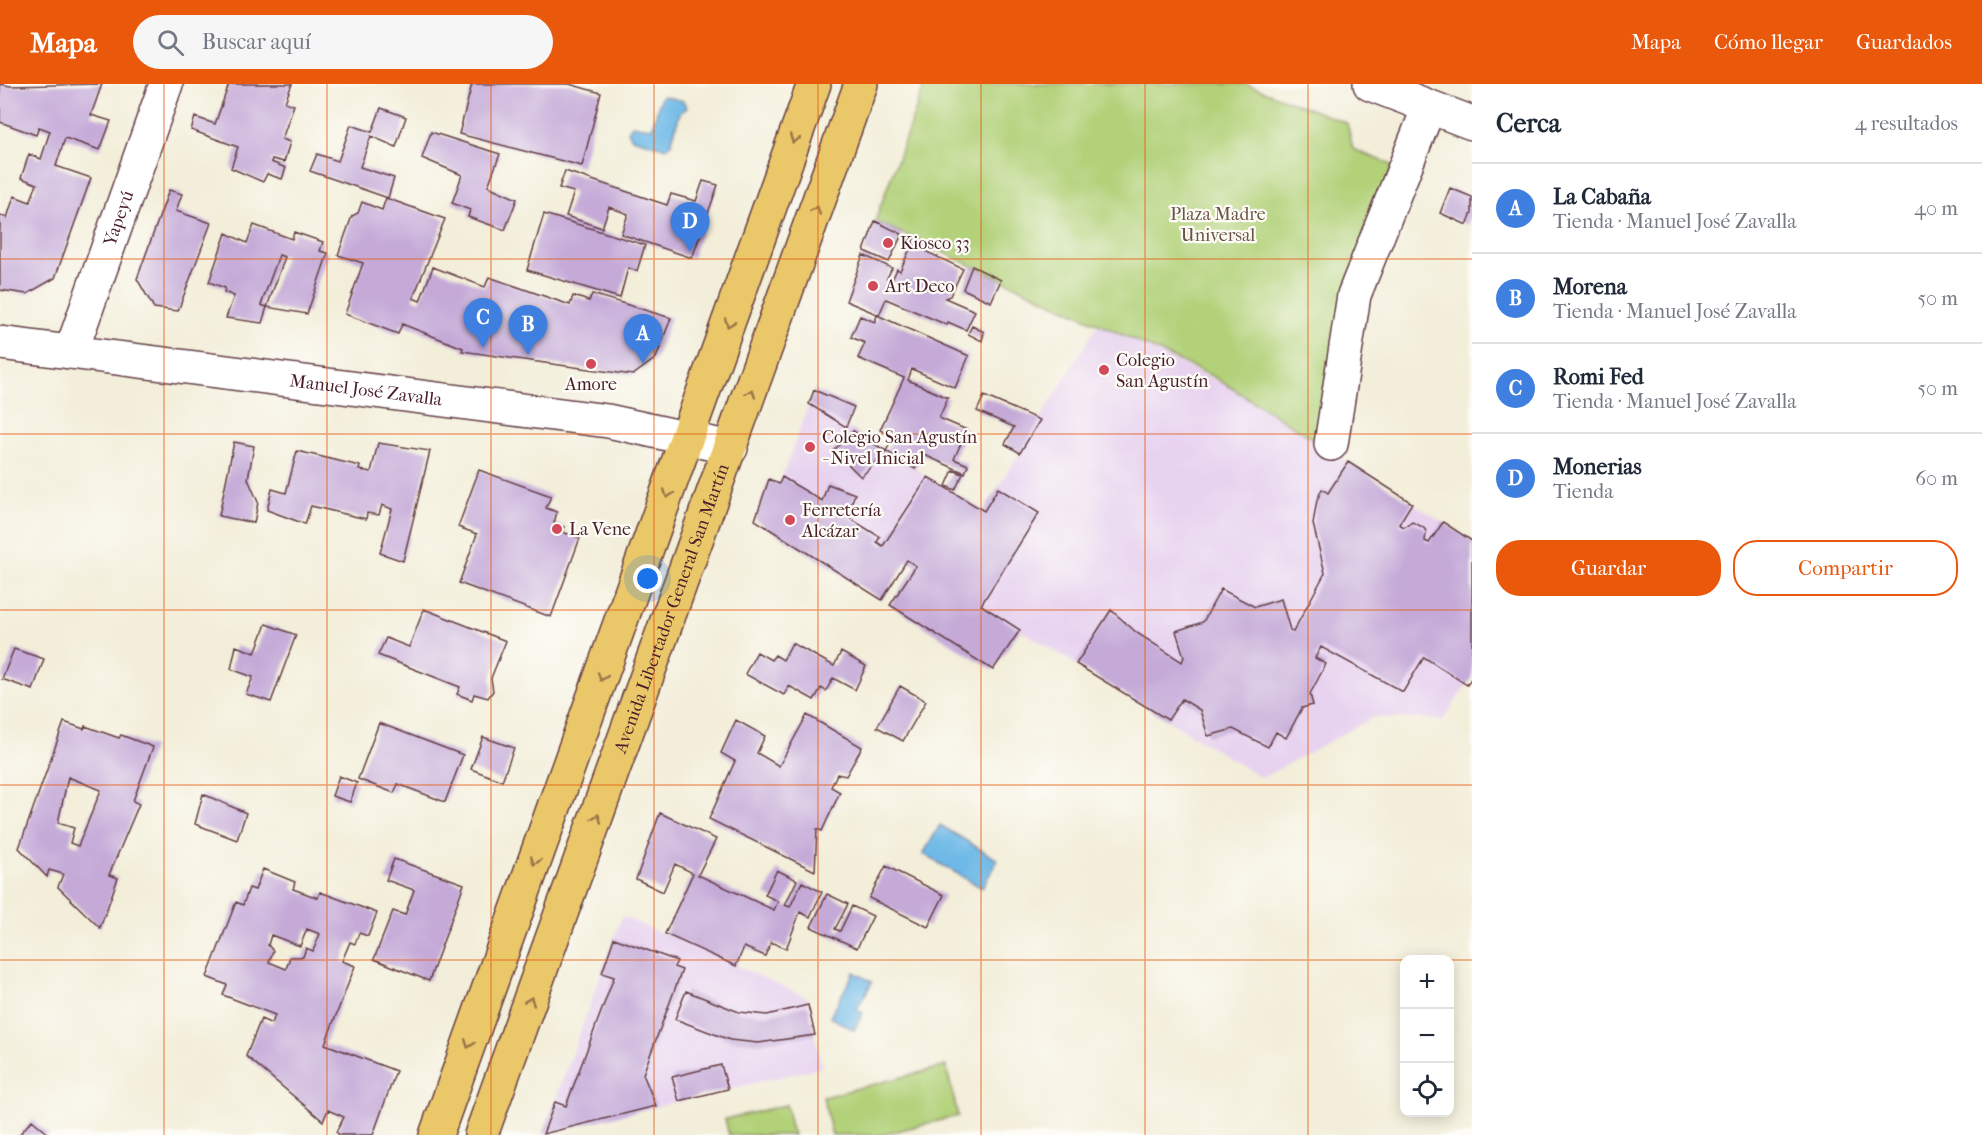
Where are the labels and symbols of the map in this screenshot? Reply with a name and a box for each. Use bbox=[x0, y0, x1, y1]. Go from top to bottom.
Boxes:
one-way arrow bbox=[789, 133, 802, 144]
street label: Yapeyú bbox=[99, 188, 138, 250]
pin: D bbox=[670, 202, 710, 252]
park label: Plaza Madre Universal bbox=[1170, 204, 1266, 246]
one-way arrow bbox=[809, 205, 822, 215]
place label: Kiosco 33 bbox=[900, 233, 970, 254]
marker: Kiosco 33 bbox=[881, 236, 895, 250]
place label: Art Deco bbox=[884, 276, 954, 297]
marker: Art Deco bbox=[866, 279, 880, 293]
pin: C bbox=[464, 298, 502, 348]
pin: B bbox=[508, 306, 548, 355]
pin: A bbox=[624, 314, 662, 364]
one-way arrow bbox=[723, 317, 736, 328]
place label: Colegio San Agustín bbox=[1116, 350, 1209, 392]
marker: Amore bbox=[584, 357, 598, 371]
marker: Colegio San Agustín bbox=[1097, 363, 1111, 377]
street label: Manuel José Zavalla bbox=[289, 370, 444, 410]
place label: Amore bbox=[564, 374, 617, 395]
one-way arrow bbox=[743, 388, 756, 399]
place label: Colegio San Agustín - Nivel Inicial bbox=[822, 427, 978, 469]
marker: Colegio San Agustín - Nivel Inicial bbox=[803, 440, 817, 454]
street label: Avenida Libertador General San Martín bbox=[609, 460, 734, 757]
one-way arrow bbox=[662, 488, 675, 499]
place label: Ferretería Alcázar bbox=[801, 500, 882, 542]
marker: Ferretería Alcázar bbox=[783, 513, 797, 527]
place label: La Vene bbox=[569, 519, 631, 540]
marker: La Vene bbox=[550, 522, 564, 536]
your location bbox=[633, 564, 662, 593]
one-way arrow bbox=[596, 671, 609, 682]
one-way arrow bbox=[590, 813, 602, 824]
one-way arrow bbox=[530, 855, 543, 865]
one-way arrow bbox=[523, 996, 536, 1007]
one-way arrow bbox=[464, 1038, 477, 1049]

